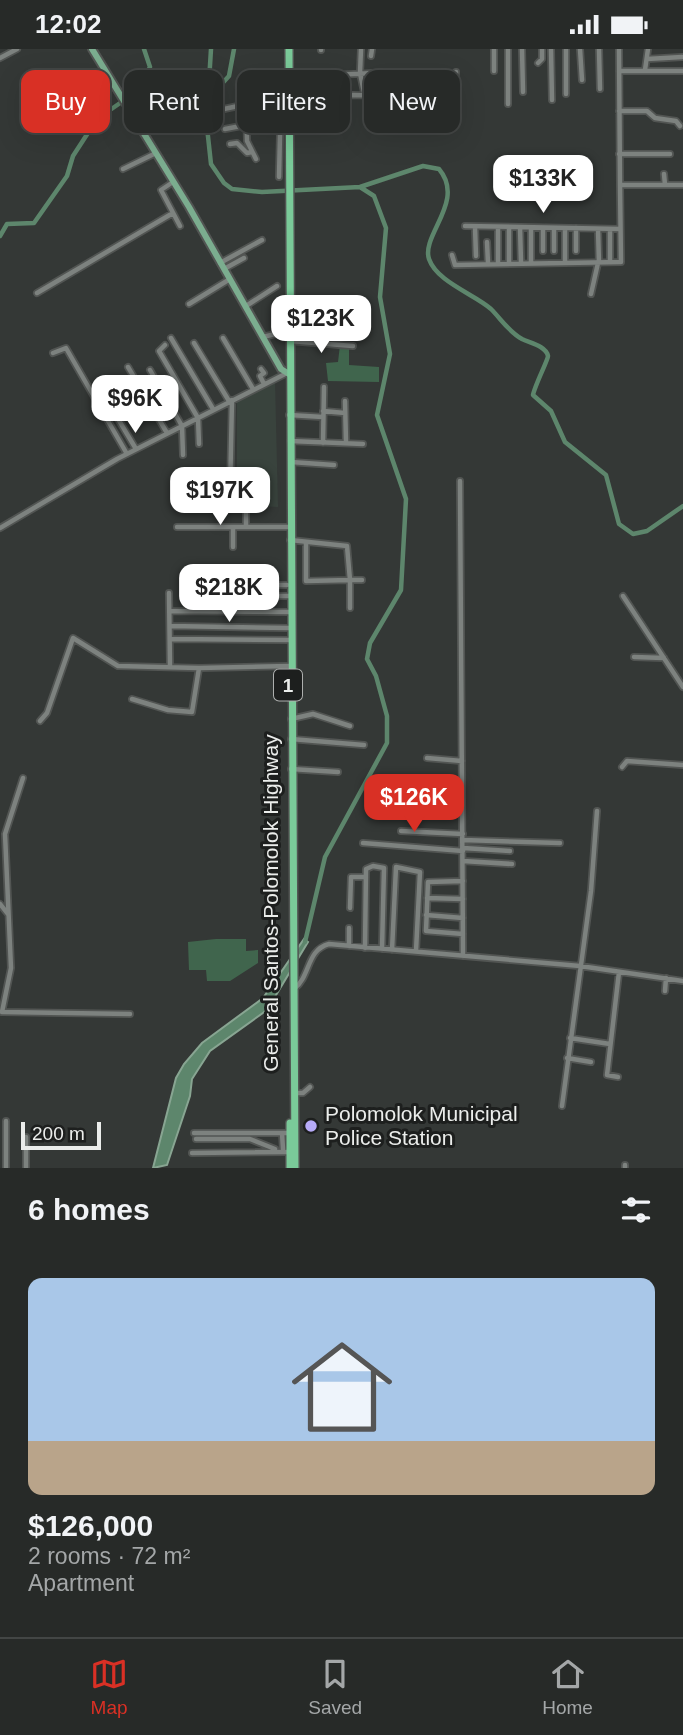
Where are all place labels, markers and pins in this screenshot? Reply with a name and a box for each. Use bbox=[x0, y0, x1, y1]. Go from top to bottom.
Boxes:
pin: $133K bbox=[494, 155, 592, 215]
pin: $123K bbox=[272, 295, 370, 355]
pin: $96K bbox=[94, 375, 176, 435]
pin: $197K bbox=[171, 468, 269, 527]
pin: $218K bbox=[180, 565, 278, 624]
pin: $126K bbox=[365, 775, 463, 834]
place label: Polomolok Municipal Police Station bbox=[325, 1102, 518, 1149]
marker: Polomolok Municipal Police Station bbox=[303, 1118, 319, 1134]

